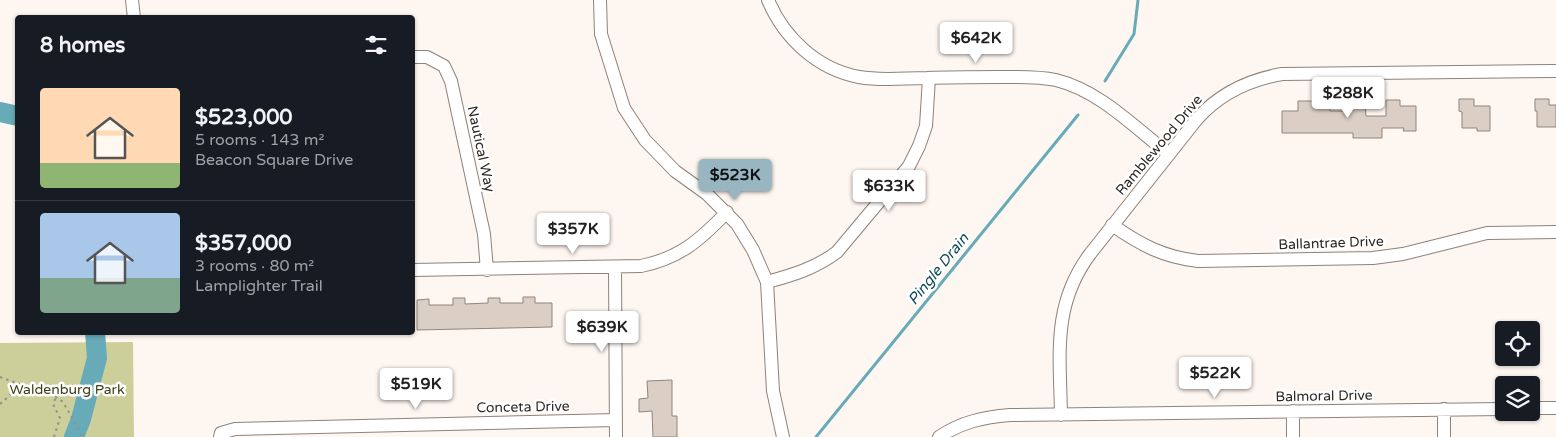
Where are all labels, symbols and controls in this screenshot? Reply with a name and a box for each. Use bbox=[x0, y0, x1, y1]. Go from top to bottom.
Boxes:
pin: $642K bbox=[941, 22, 1011, 64]
text: $642K bbox=[951, 28, 1001, 48]
icon: filters bbox=[362, 31, 390, 59]
text: 8 homes bbox=[40, 33, 125, 58]
pin: $288K bbox=[1313, 76, 1383, 119]
text: $288K bbox=[1323, 83, 1373, 103]
street label: Ramblewood Drive bbox=[1112, 91, 1206, 199]
street label: Nautical Way bbox=[464, 104, 499, 194]
text: $523,000 bbox=[195, 105, 293, 130]
icon: home bbox=[80, 108, 140, 168]
text: 5 rooms · 143 m² bbox=[195, 130, 324, 150]
text: Beacon Square Drive bbox=[195, 150, 353, 170]
pin: $523K bbox=[700, 158, 770, 201]
text: $523K bbox=[710, 165, 760, 185]
pin: $633K bbox=[854, 170, 924, 212]
text: $633K bbox=[864, 176, 914, 196]
pin: $357K bbox=[538, 212, 608, 255]
text: $357K bbox=[548, 219, 598, 239]
water label: Pingle Drain bbox=[904, 229, 973, 308]
text: $357,000 bbox=[195, 231, 291, 256]
icon: home bbox=[80, 233, 140, 293]
street label: Ballantrae Drive bbox=[1278, 233, 1384, 253]
text: 3 rooms · 80 m² bbox=[195, 256, 314, 276]
text: Lamplighter Trail bbox=[195, 276, 323, 296]
pin: $639K bbox=[567, 310, 637, 353]
text: $639K bbox=[577, 317, 627, 337]
map controls bbox=[1495, 321, 1540, 421]
button: locate bbox=[1495, 321, 1540, 366]
pin: $522K bbox=[1180, 356, 1250, 399]
text: $522K bbox=[1190, 363, 1240, 383]
pin: $519K bbox=[381, 368, 451, 410]
text: $519K bbox=[391, 374, 441, 394]
button: layers bbox=[1495, 376, 1540, 421]
park label: Waldenburg Park bbox=[9, 381, 125, 398]
street label: Balmoral Drive bbox=[1275, 387, 1373, 405]
street label: Conceta Drive bbox=[476, 398, 570, 416]

